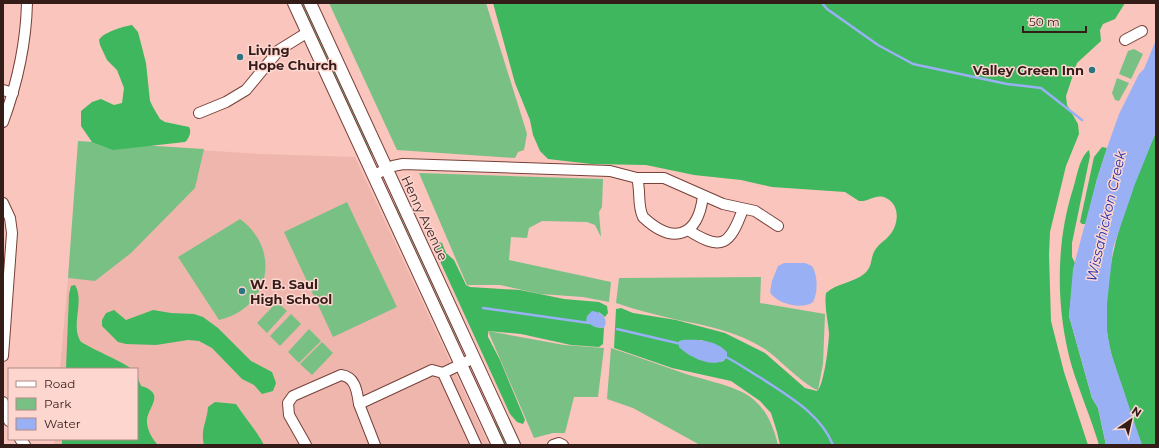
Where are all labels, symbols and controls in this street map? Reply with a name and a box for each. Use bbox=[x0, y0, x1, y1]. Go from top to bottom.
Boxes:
scale bar bbox=[1023, 8, 1086, 34]
text: 50 m bbox=[1029, 14, 1060, 29]
place label: Living Hope Church bbox=[248, 42, 337, 73]
marker: Living Hope Church bbox=[235, 52, 245, 62]
place label: Valley Green Inn bbox=[972, 62, 1084, 78]
marker: Valley Green Inn bbox=[1087, 65, 1097, 75]
water label: Wissahickon Creek bbox=[1082, 148, 1130, 283]
street label: Henry Avenue bbox=[398, 173, 452, 263]
place label: W. B. Saul High School bbox=[250, 276, 332, 307]
marker: W. B. Saul High School bbox=[237, 286, 247, 296]
legend bbox=[8, 368, 138, 440]
text: Road bbox=[44, 376, 75, 391]
text: Park bbox=[44, 396, 72, 411]
north arrow bbox=[1111, 400, 1151, 440]
text: N bbox=[1129, 403, 1144, 420]
text: Water bbox=[44, 416, 81, 431]

